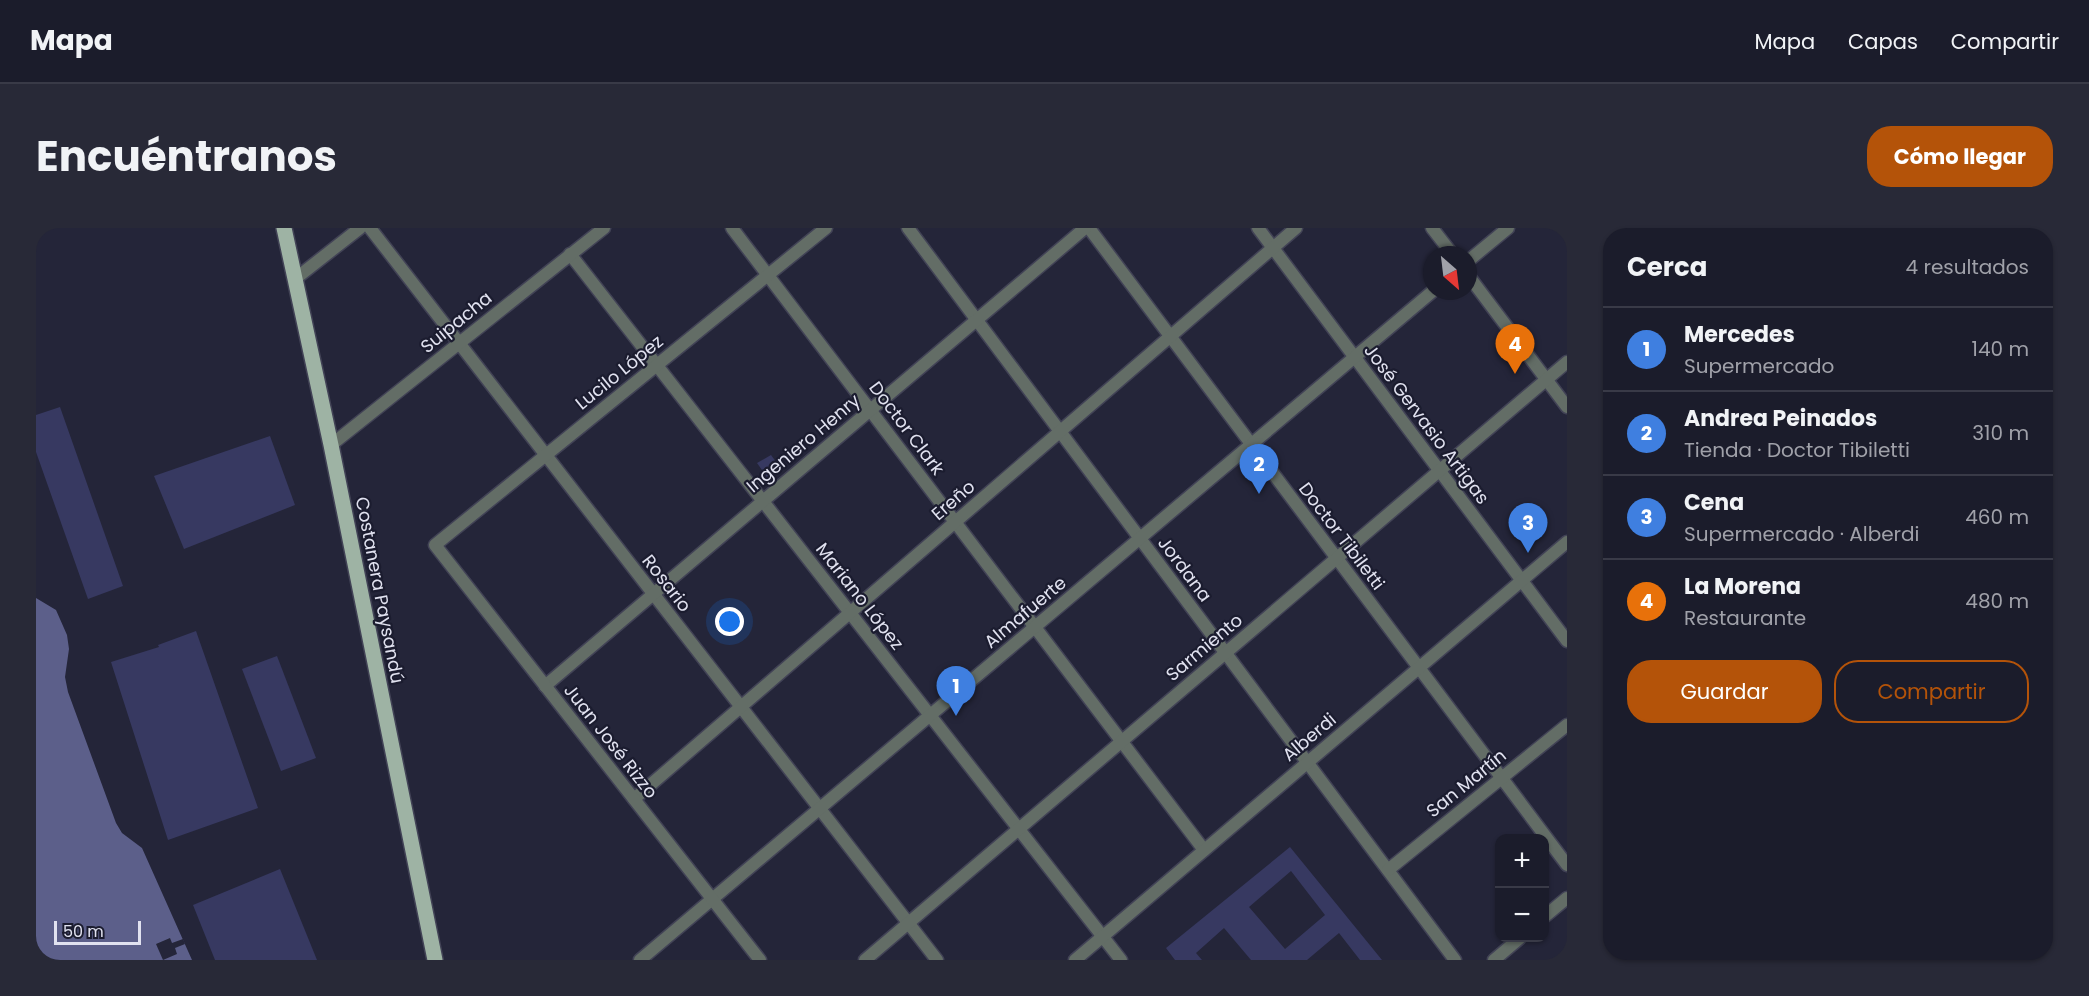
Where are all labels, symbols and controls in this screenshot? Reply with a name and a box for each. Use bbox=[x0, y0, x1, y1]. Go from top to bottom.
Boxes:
text: Mapa bbox=[30, 21, 113, 60]
text: Mapa bbox=[1754, 27, 1815, 56]
text: Capas bbox=[1848, 27, 1918, 56]
text: Compartir bbox=[1951, 27, 2059, 56]
button: Cómo llegar bbox=[1867, 126, 2053, 187]
text: Encuéntranos bbox=[36, 127, 337, 186]
north arrow bbox=[1423, 246, 1477, 300]
text: Cerca bbox=[1627, 249, 1707, 285]
text: 4 resultados bbox=[1906, 253, 2029, 281]
street label: Suipacha bbox=[415, 285, 497, 359]
text: Mercedes bbox=[1684, 319, 1795, 350]
pin: 4 bbox=[1496, 324, 1534, 374]
street label: Lucilo López bbox=[570, 329, 668, 415]
text: 1 bbox=[1643, 335, 1650, 363]
text: 140 m bbox=[1972, 335, 2029, 363]
street label: José Gervasio Artigas bbox=[1359, 339, 1495, 509]
text: Supermercado bbox=[1684, 352, 1834, 380]
street label: Doctor Clark bbox=[864, 376, 951, 481]
street label: Ingeniero Henry bbox=[741, 388, 865, 498]
text: Andrea Peinados bbox=[1684, 403, 1877, 434]
text: 2 bbox=[1641, 419, 1652, 447]
text: 310 m bbox=[1972, 419, 2029, 447]
text: Tienda · Doctor Tibiletti bbox=[1684, 436, 1910, 464]
pin: 2 bbox=[1240, 444, 1278, 494]
street label: Ereño bbox=[926, 474, 980, 526]
street label: Doctor Tibiletti bbox=[1293, 477, 1391, 595]
text: Cena bbox=[1684, 487, 1744, 518]
street label: Costanera Paysandú bbox=[350, 495, 410, 685]
text: 3 bbox=[1640, 503, 1653, 531]
text: 460 m bbox=[1965, 503, 2029, 531]
pin: 3 bbox=[1508, 504, 1548, 553]
text: Supermercado · Alberdi bbox=[1684, 520, 1920, 548]
street label: Jordana bbox=[1152, 531, 1218, 607]
street label: Mariano López bbox=[810, 537, 910, 655]
street label: Rosario bbox=[637, 549, 697, 617]
street label: Almafuerte bbox=[979, 570, 1071, 654]
text: La Morena bbox=[1684, 571, 1801, 602]
text: 4 bbox=[1640, 587, 1653, 615]
text: 480 m bbox=[1965, 587, 2029, 615]
text: Restaurante bbox=[1684, 604, 1806, 632]
your location bbox=[715, 607, 744, 636]
street label: Sarmiento bbox=[1160, 607, 1248, 687]
button: Guardar bbox=[1627, 660, 1822, 723]
button: Compartir bbox=[1834, 660, 2029, 723]
pin: 1 bbox=[936, 666, 976, 716]
street label: Juan José Rizzo bbox=[558, 678, 664, 804]
street label: Alberdi bbox=[1277, 707, 1341, 767]
street label: San Martín bbox=[1421, 743, 1511, 823]
map controls bbox=[1495, 834, 1549, 942]
button: + bbox=[1495, 834, 1549, 888]
button: − bbox=[1495, 888, 1549, 942]
scale bar bbox=[54, 918, 141, 946]
text: 50 m bbox=[63, 920, 104, 943]

